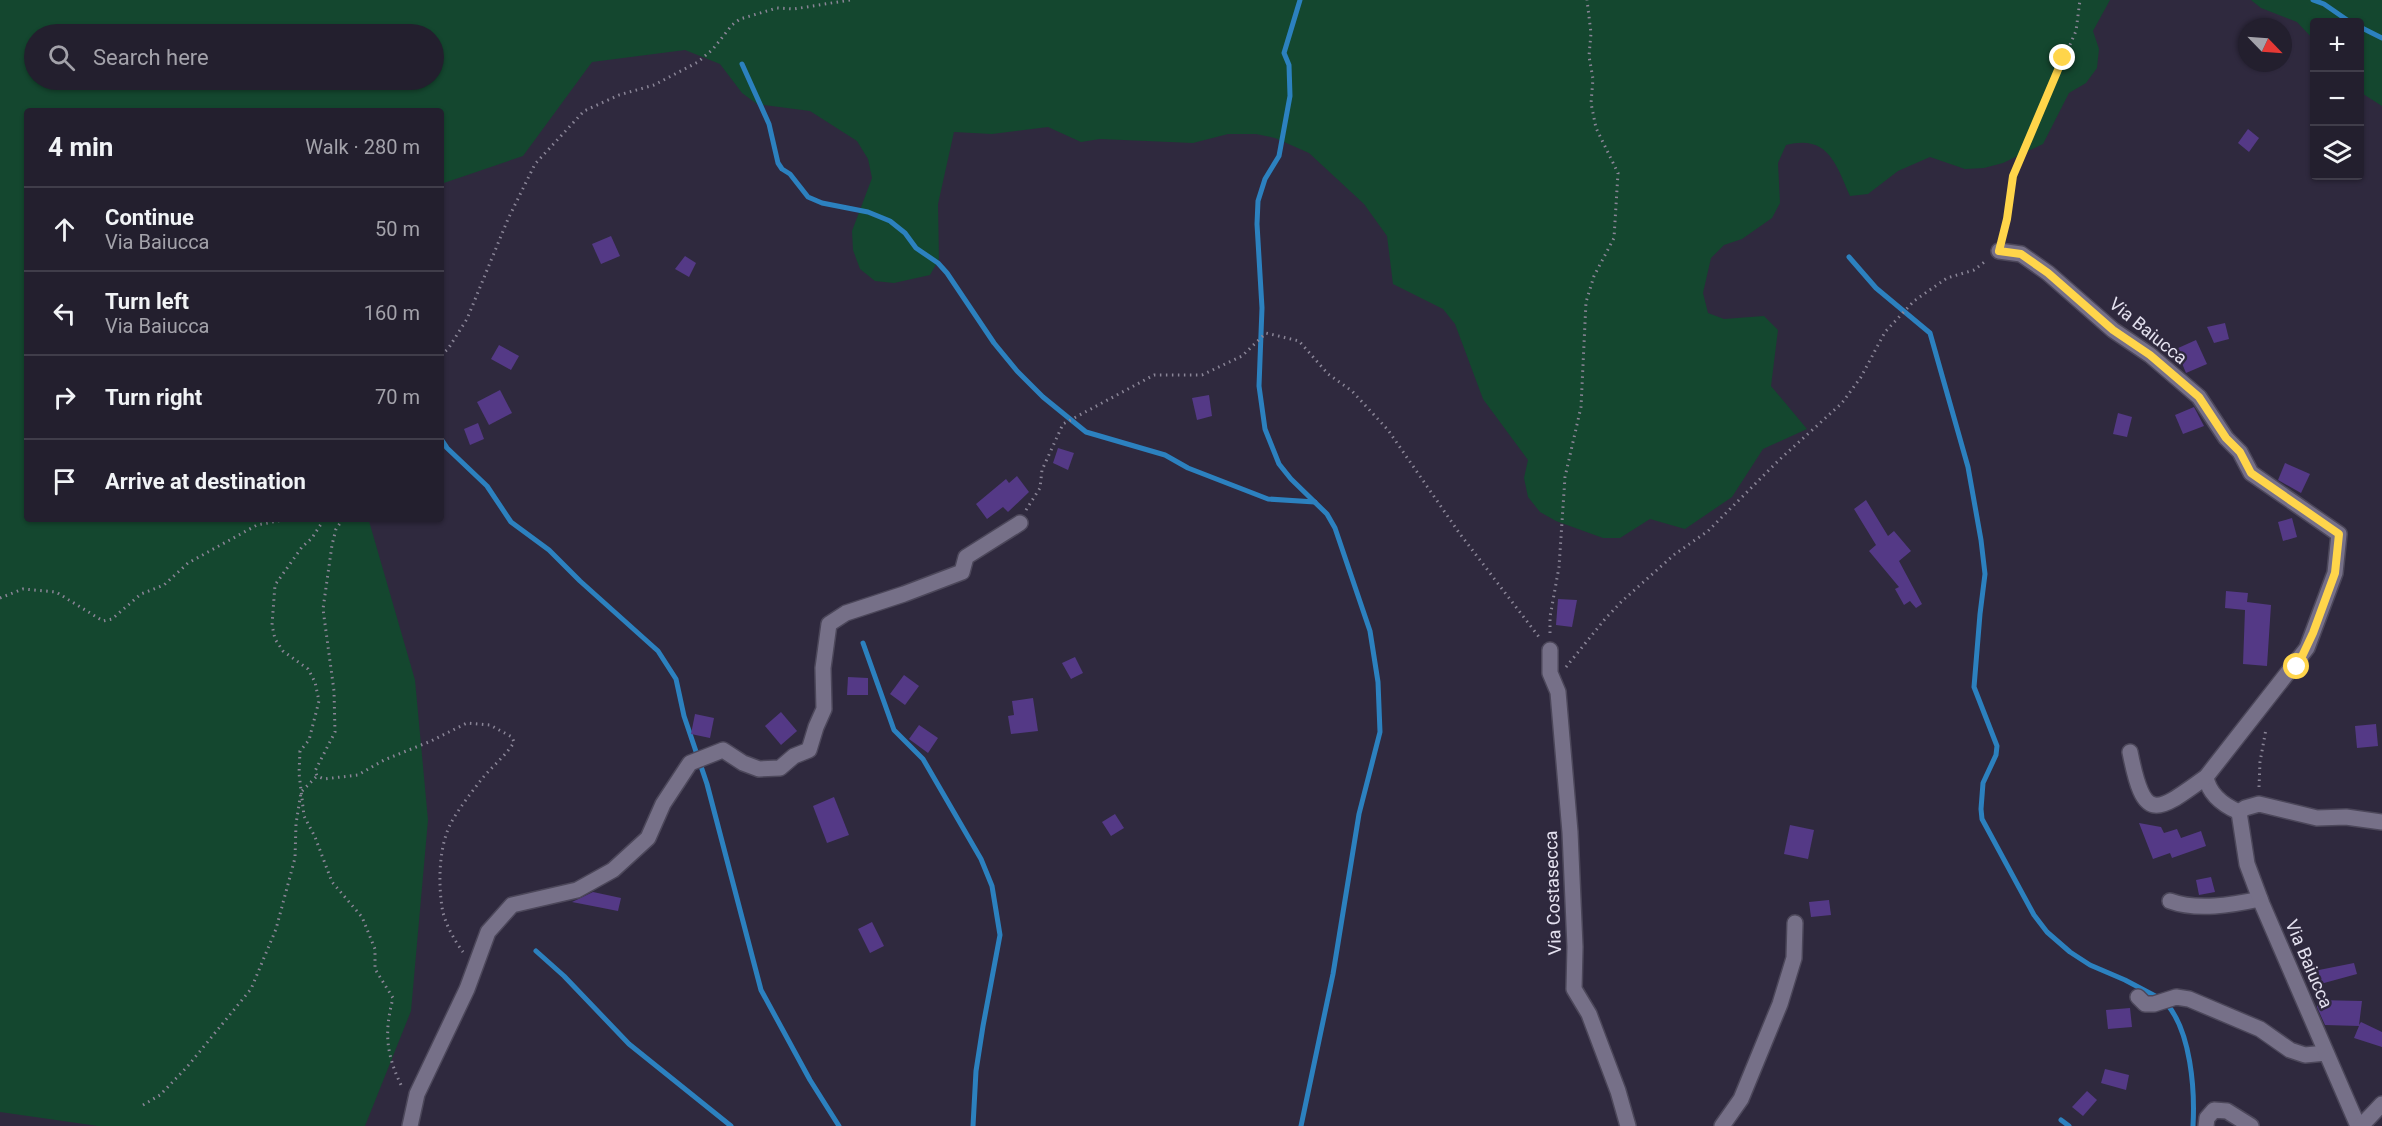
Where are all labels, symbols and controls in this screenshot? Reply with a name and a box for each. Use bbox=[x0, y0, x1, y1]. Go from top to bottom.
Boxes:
north arrow bbox=[2238, 18, 2292, 72]
map controls bbox=[2310, 18, 2364, 180]
button: + bbox=[2310, 18, 2364, 72]
search box bbox=[24, 24, 444, 90]
icon: search bbox=[45, 41, 78, 74]
route end bbox=[2049, 44, 2075, 70]
text: Search here bbox=[93, 45, 209, 70]
button: − bbox=[2310, 72, 2364, 126]
button: layers bbox=[2310, 126, 2364, 180]
text: 4 min bbox=[48, 132, 113, 162]
text: Walk · 280 m bbox=[305, 135, 420, 159]
text: Continue bbox=[105, 205, 194, 230]
icon: ahead bbox=[48, 213, 81, 246]
text: 50 m bbox=[375, 217, 420, 241]
text: Via Baiucca bbox=[105, 230, 209, 254]
text: Turn left bbox=[105, 289, 189, 314]
street label: Via Baiucca bbox=[2105, 293, 2191, 368]
icon: left bbox=[48, 297, 81, 330]
text: 160 m bbox=[364, 301, 420, 325]
text: Via Baiucca bbox=[105, 314, 209, 338]
icon: right bbox=[48, 381, 81, 414]
text: Turn right bbox=[105, 385, 202, 410]
text: 70 m bbox=[375, 385, 420, 409]
icon: arrive bbox=[48, 465, 81, 498]
text: Arrive at destination bbox=[105, 469, 306, 494]
route start bbox=[2283, 653, 2309, 679]
street label: Via Costasecca bbox=[1540, 830, 1565, 956]
street label: Via Baiucca bbox=[2281, 916, 2337, 1011]

